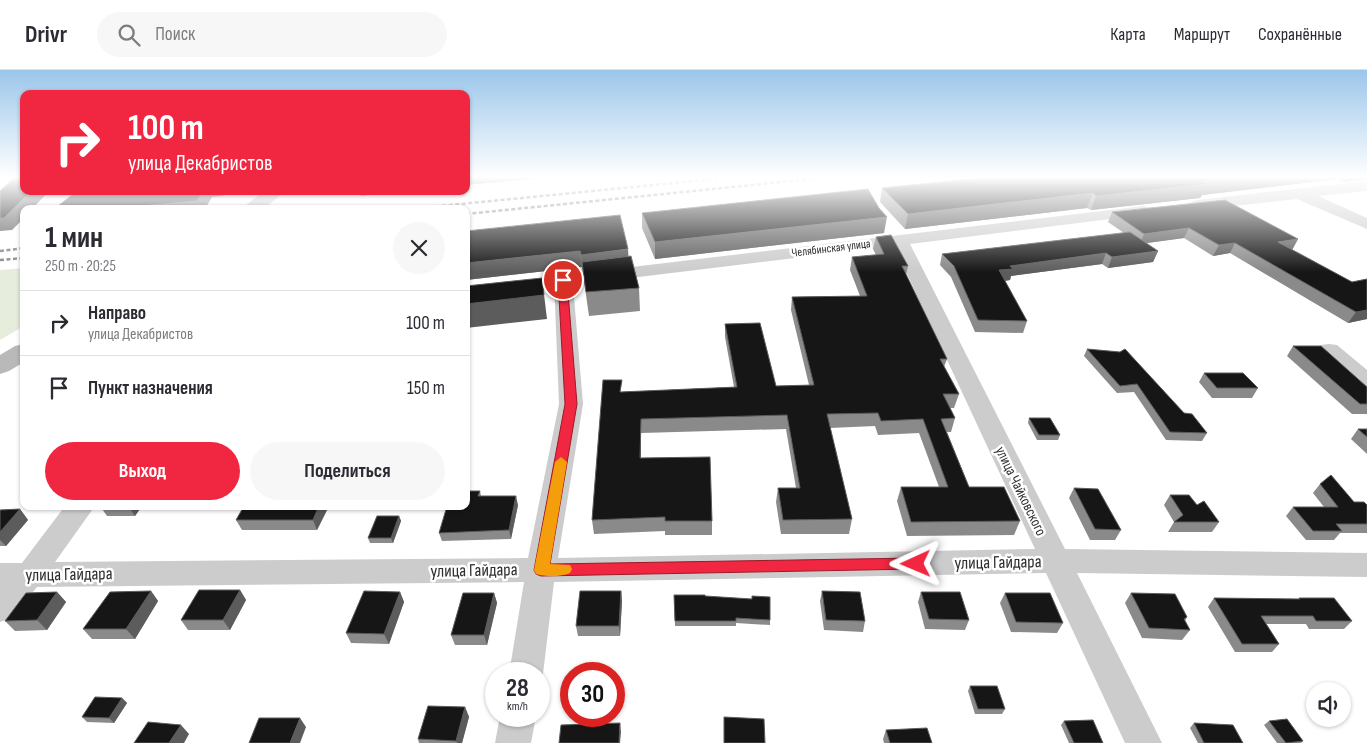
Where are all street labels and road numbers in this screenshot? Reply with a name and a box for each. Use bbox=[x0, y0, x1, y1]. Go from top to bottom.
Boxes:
street label: Челябинская улица bbox=[791, 236, 872, 261]
street label: улица Чайковского bbox=[991, 443, 1050, 539]
street label: улица Гайдара bbox=[954, 551, 1042, 574]
street label: улица Гайдара bbox=[430, 559, 518, 582]
street label: улица Гайдара bbox=[25, 563, 113, 586]

